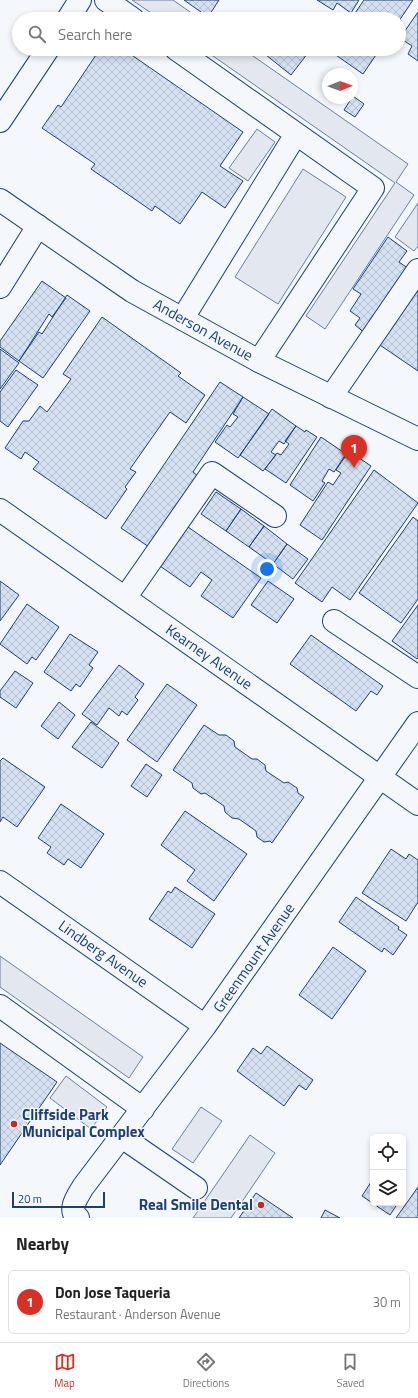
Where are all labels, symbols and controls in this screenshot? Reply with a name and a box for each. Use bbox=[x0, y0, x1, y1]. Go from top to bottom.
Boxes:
search box bbox=[12, 12, 406, 56]
icon: search bbox=[26, 23, 48, 45]
text: Search here bbox=[58, 23, 132, 46]
north arrow bbox=[322, 68, 358, 104]
street label: Anderson Avenue bbox=[149, 293, 257, 366]
pin: 1 bbox=[341, 435, 367, 468]
your location bbox=[257, 559, 277, 579]
street label: Kearney Avenue bbox=[161, 618, 257, 695]
street label: Greenmount Avenue bbox=[207, 898, 300, 1017]
street label: Lindberg Avenue bbox=[54, 914, 153, 993]
place label: Cliffside Park Municipal Complex bbox=[22, 1103, 145, 1143]
marker: Cliffside Park Municipal Complex bbox=[9, 1119, 19, 1129]
map controls bbox=[370, 1134, 406, 1206]
button: locate bbox=[370, 1134, 406, 1170]
button: layers bbox=[370, 1170, 406, 1206]
scale bar bbox=[12, 1190, 105, 1209]
text: 20 m bbox=[18, 1191, 42, 1207]
place label: Real Smile Dental bbox=[139, 1193, 253, 1216]
marker: Real Smile Dental bbox=[256, 1200, 266, 1210]
text: Nearby bbox=[16, 1231, 69, 1257]
text: Don Jose Taqueria bbox=[55, 1281, 170, 1304]
text: 1 bbox=[26, 1292, 34, 1312]
text: 30 m bbox=[373, 1292, 401, 1312]
text: Restaurant · Anderson Avenue bbox=[55, 1304, 221, 1324]
tab: Map bbox=[54, 1351, 76, 1391]
tab: Directions bbox=[183, 1351, 229, 1391]
tab: Saved bbox=[336, 1351, 364, 1391]

